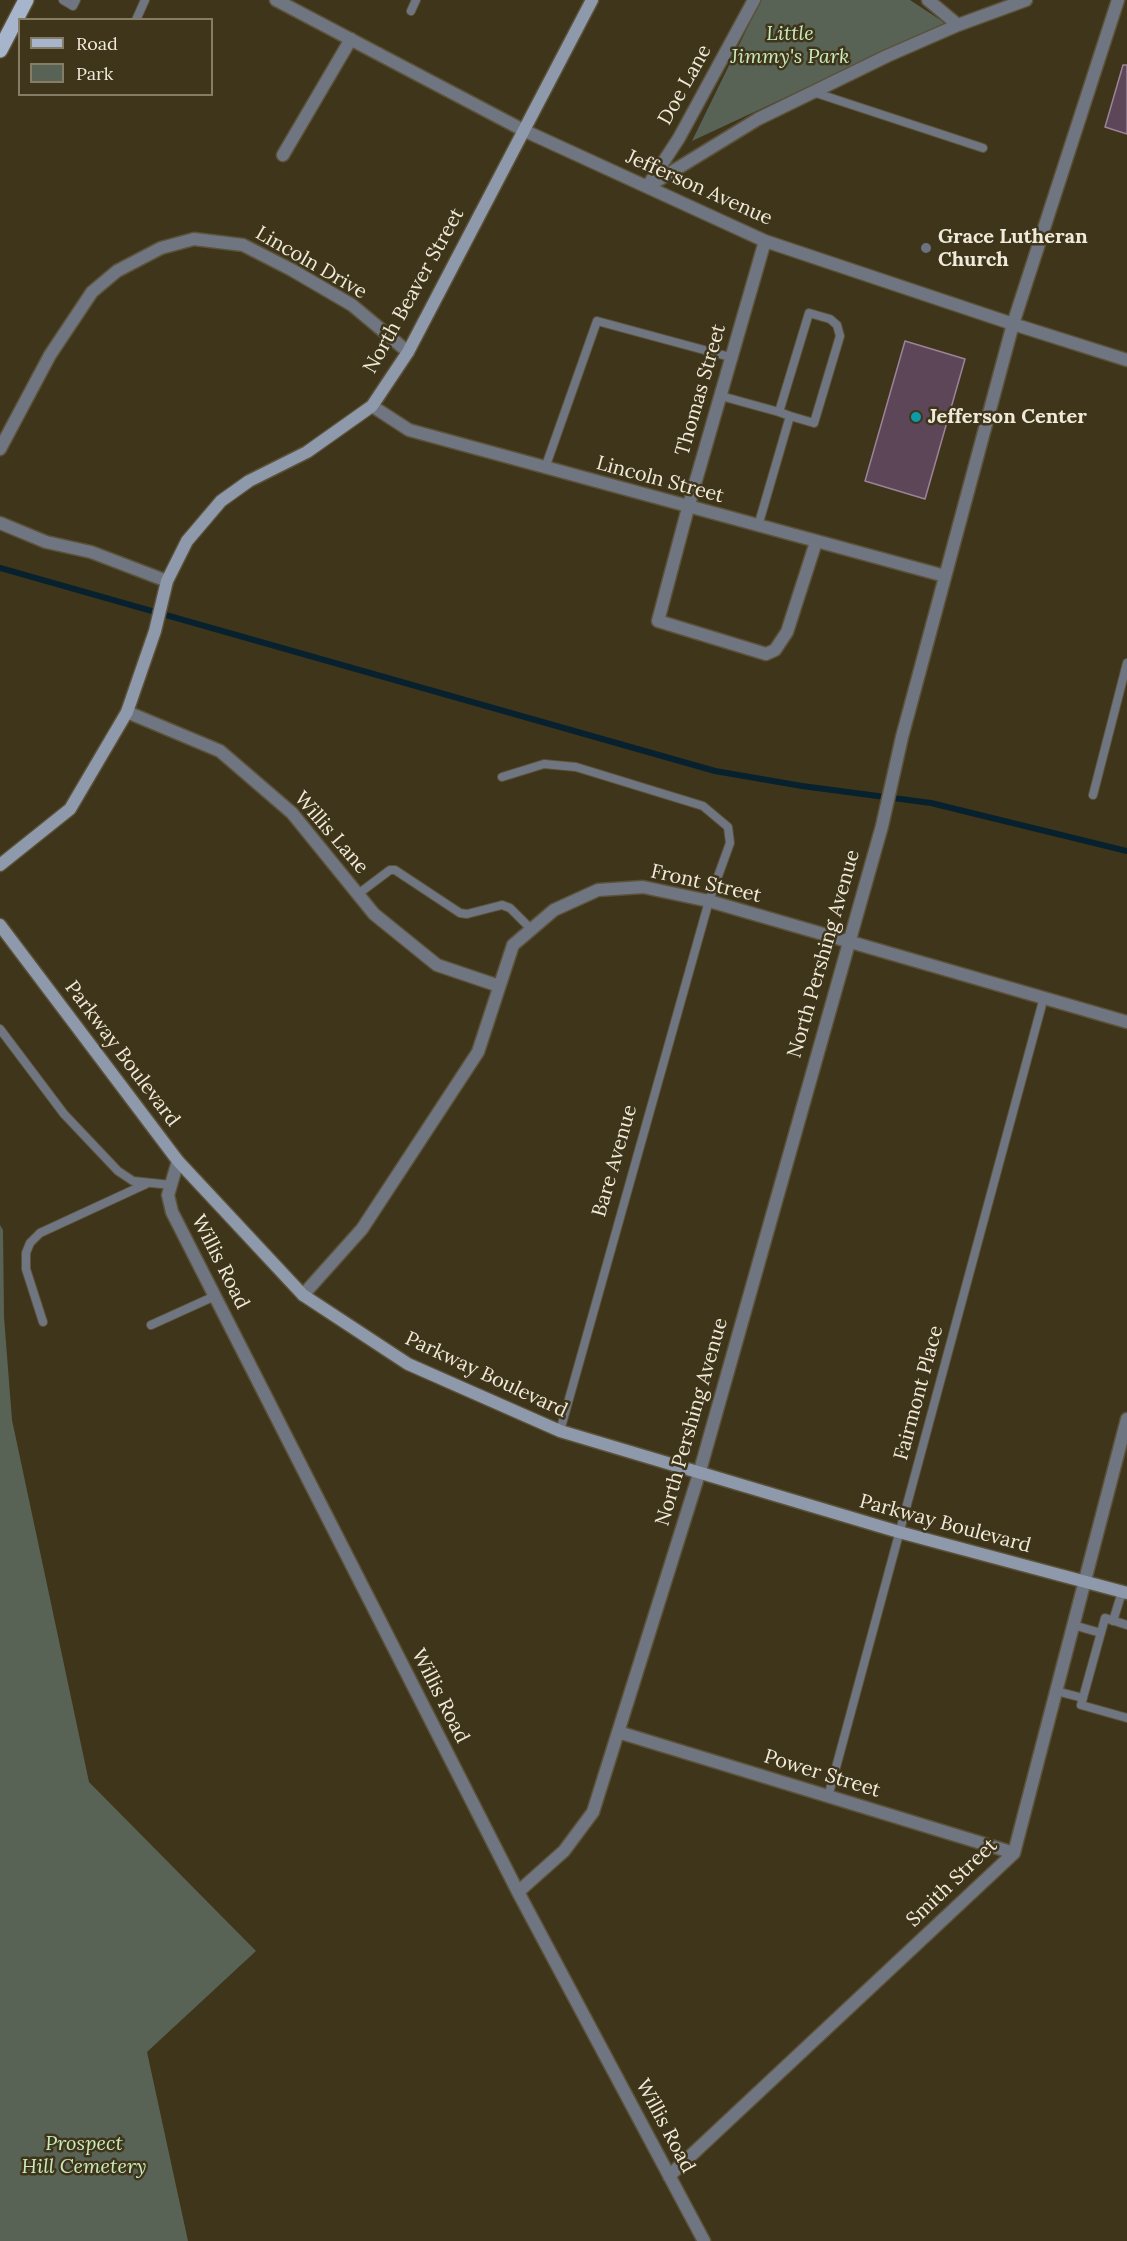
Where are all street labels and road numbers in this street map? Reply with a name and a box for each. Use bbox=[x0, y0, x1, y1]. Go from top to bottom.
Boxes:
street label: Doe Lane bbox=[653, 41, 717, 129]
street label: Jefferson Avenue bbox=[622, 145, 776, 231]
street label: North Beaver Street bbox=[359, 204, 469, 378]
street label: Lincoln Drive bbox=[251, 222, 371, 304]
street label: Thomas Street bbox=[671, 321, 731, 459]
street label: Lincoln Street bbox=[594, 451, 726, 509]
street label: Willis Lane bbox=[289, 787, 373, 879]
street label: North Pershing Avenue bbox=[783, 847, 865, 1061]
street label: Front Street bbox=[648, 860, 764, 908]
street label: Parkway Boulevard bbox=[59, 976, 185, 1132]
street label: Bare Avenue bbox=[588, 1102, 642, 1220]
street label: Willis Road bbox=[186, 1211, 254, 1313]
street label: North Pershing Avenue bbox=[651, 1315, 733, 1529]
street label: Fairmont Place bbox=[889, 1323, 949, 1463]
street label: Parkway Boulevard bbox=[401, 1327, 571, 1423]
street label: Parkway Boulevard bbox=[857, 1490, 1033, 1558]
street label: Willis Road bbox=[406, 1645, 474, 1747]
street label: Power Street bbox=[761, 1745, 883, 1803]
street label: Smith Street bbox=[902, 1834, 1002, 1932]
street label: Willis Road bbox=[630, 2075, 700, 2177]

